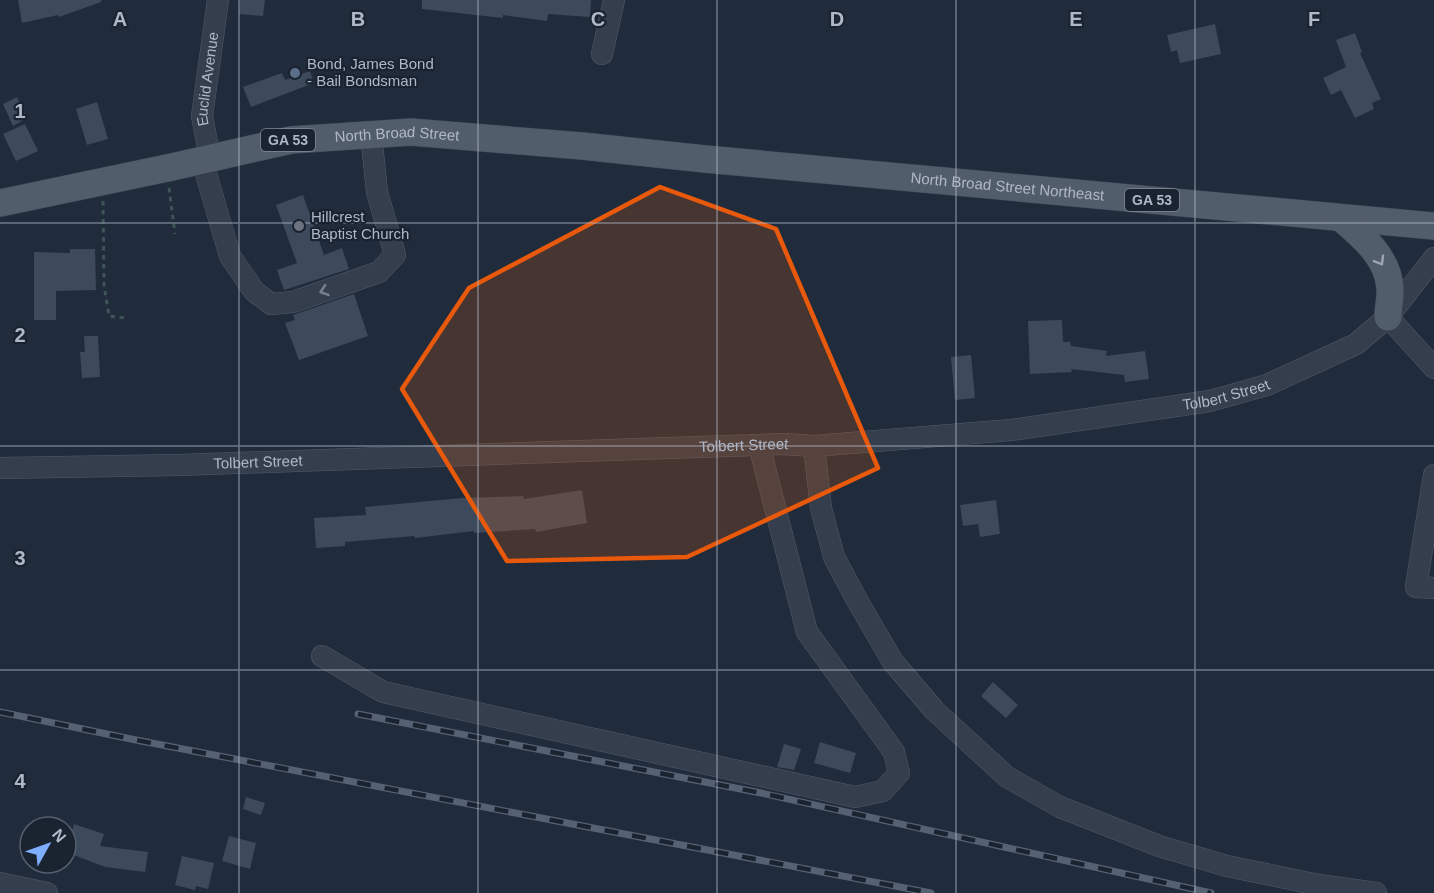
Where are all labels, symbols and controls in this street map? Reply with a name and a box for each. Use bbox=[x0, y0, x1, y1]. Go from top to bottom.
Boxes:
text: A bbox=[113, 8, 127, 30]
text: B bbox=[351, 8, 365, 30]
text: C bbox=[591, 8, 605, 30]
text: D bbox=[830, 8, 844, 30]
text: E bbox=[1069, 8, 1083, 30]
text: F bbox=[1308, 8, 1320, 30]
street label: Euclid Avenue bbox=[193, 31, 221, 128]
place label: Bond, James Bond - Bail Bondsman bbox=[307, 55, 434, 89]
marker: Bond, James Bond - Bail Bondsman bbox=[288, 66, 302, 80]
text: 1 bbox=[14, 100, 26, 122]
street label: North Broad Street bbox=[334, 123, 461, 145]
road number: GA 53 bbox=[261, 129, 315, 151]
street label: North Broad Street Northeast bbox=[910, 169, 1106, 204]
road number: GA 53 bbox=[1125, 189, 1179, 211]
place label: Hillcrest Baptist Church bbox=[311, 208, 409, 242]
marker: Hillcrest Baptist Church bbox=[292, 219, 306, 233]
one-way arrow bbox=[1373, 255, 1384, 265]
one-way arrow bbox=[319, 283, 330, 296]
text: 2 bbox=[14, 324, 26, 346]
street label: Tolbert Street bbox=[1181, 376, 1273, 413]
street label: Tolbert Street bbox=[699, 435, 790, 455]
street label: Tolbert Street bbox=[213, 452, 304, 472]
text: 3 bbox=[14, 547, 26, 569]
text: 4 bbox=[14, 770, 26, 792]
north arrow bbox=[18, 815, 78, 875]
text: N bbox=[49, 826, 69, 846]

